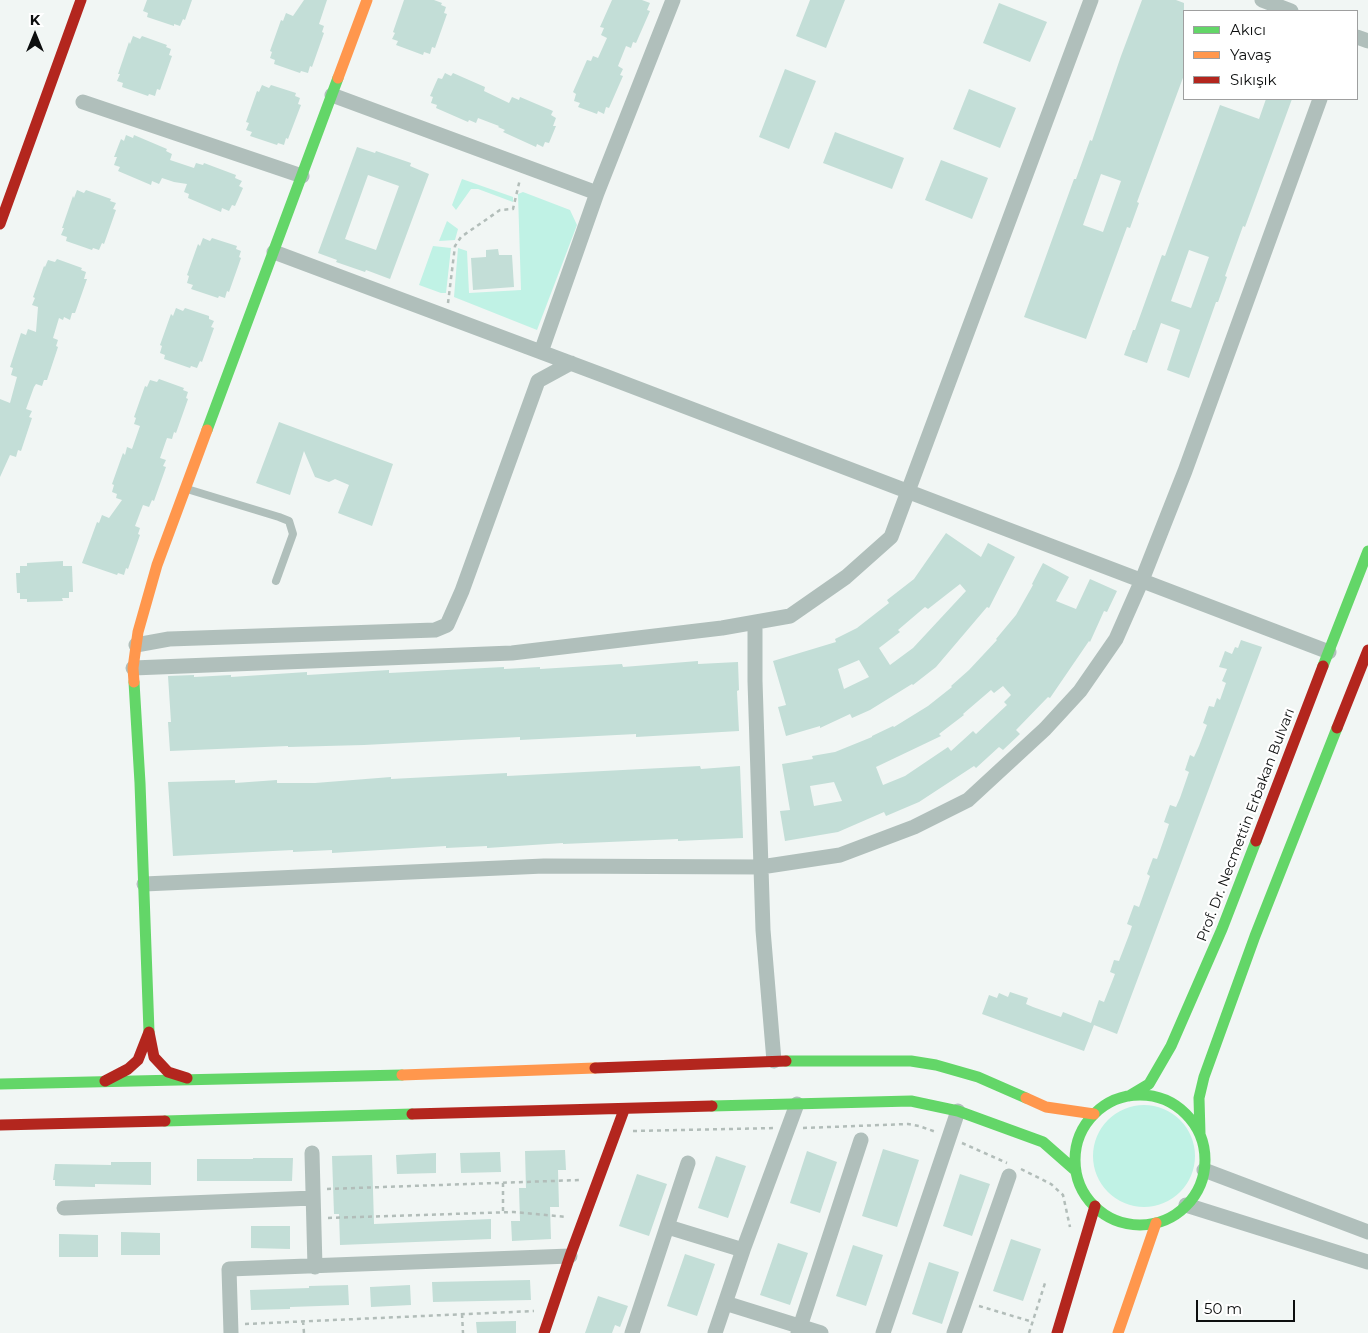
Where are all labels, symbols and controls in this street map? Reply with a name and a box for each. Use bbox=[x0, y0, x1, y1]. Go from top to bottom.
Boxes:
north arrow bbox=[10, 10, 60, 60]
legend bbox=[1183, 10, 1358, 100]
text: K bbox=[30, 11, 40, 29]
text: Akıcı bbox=[1230, 20, 1266, 39]
text: Yavaş bbox=[1230, 45, 1271, 64]
text: Sıkışık bbox=[1230, 70, 1276, 89]
street label: Prof. Dr. Necmettin Erbakan Bulvarı bbox=[1194, 706, 1298, 944]
scale bar bbox=[1198, 1290, 1297, 1322]
text: 50 m bbox=[1204, 1299, 1242, 1318]

